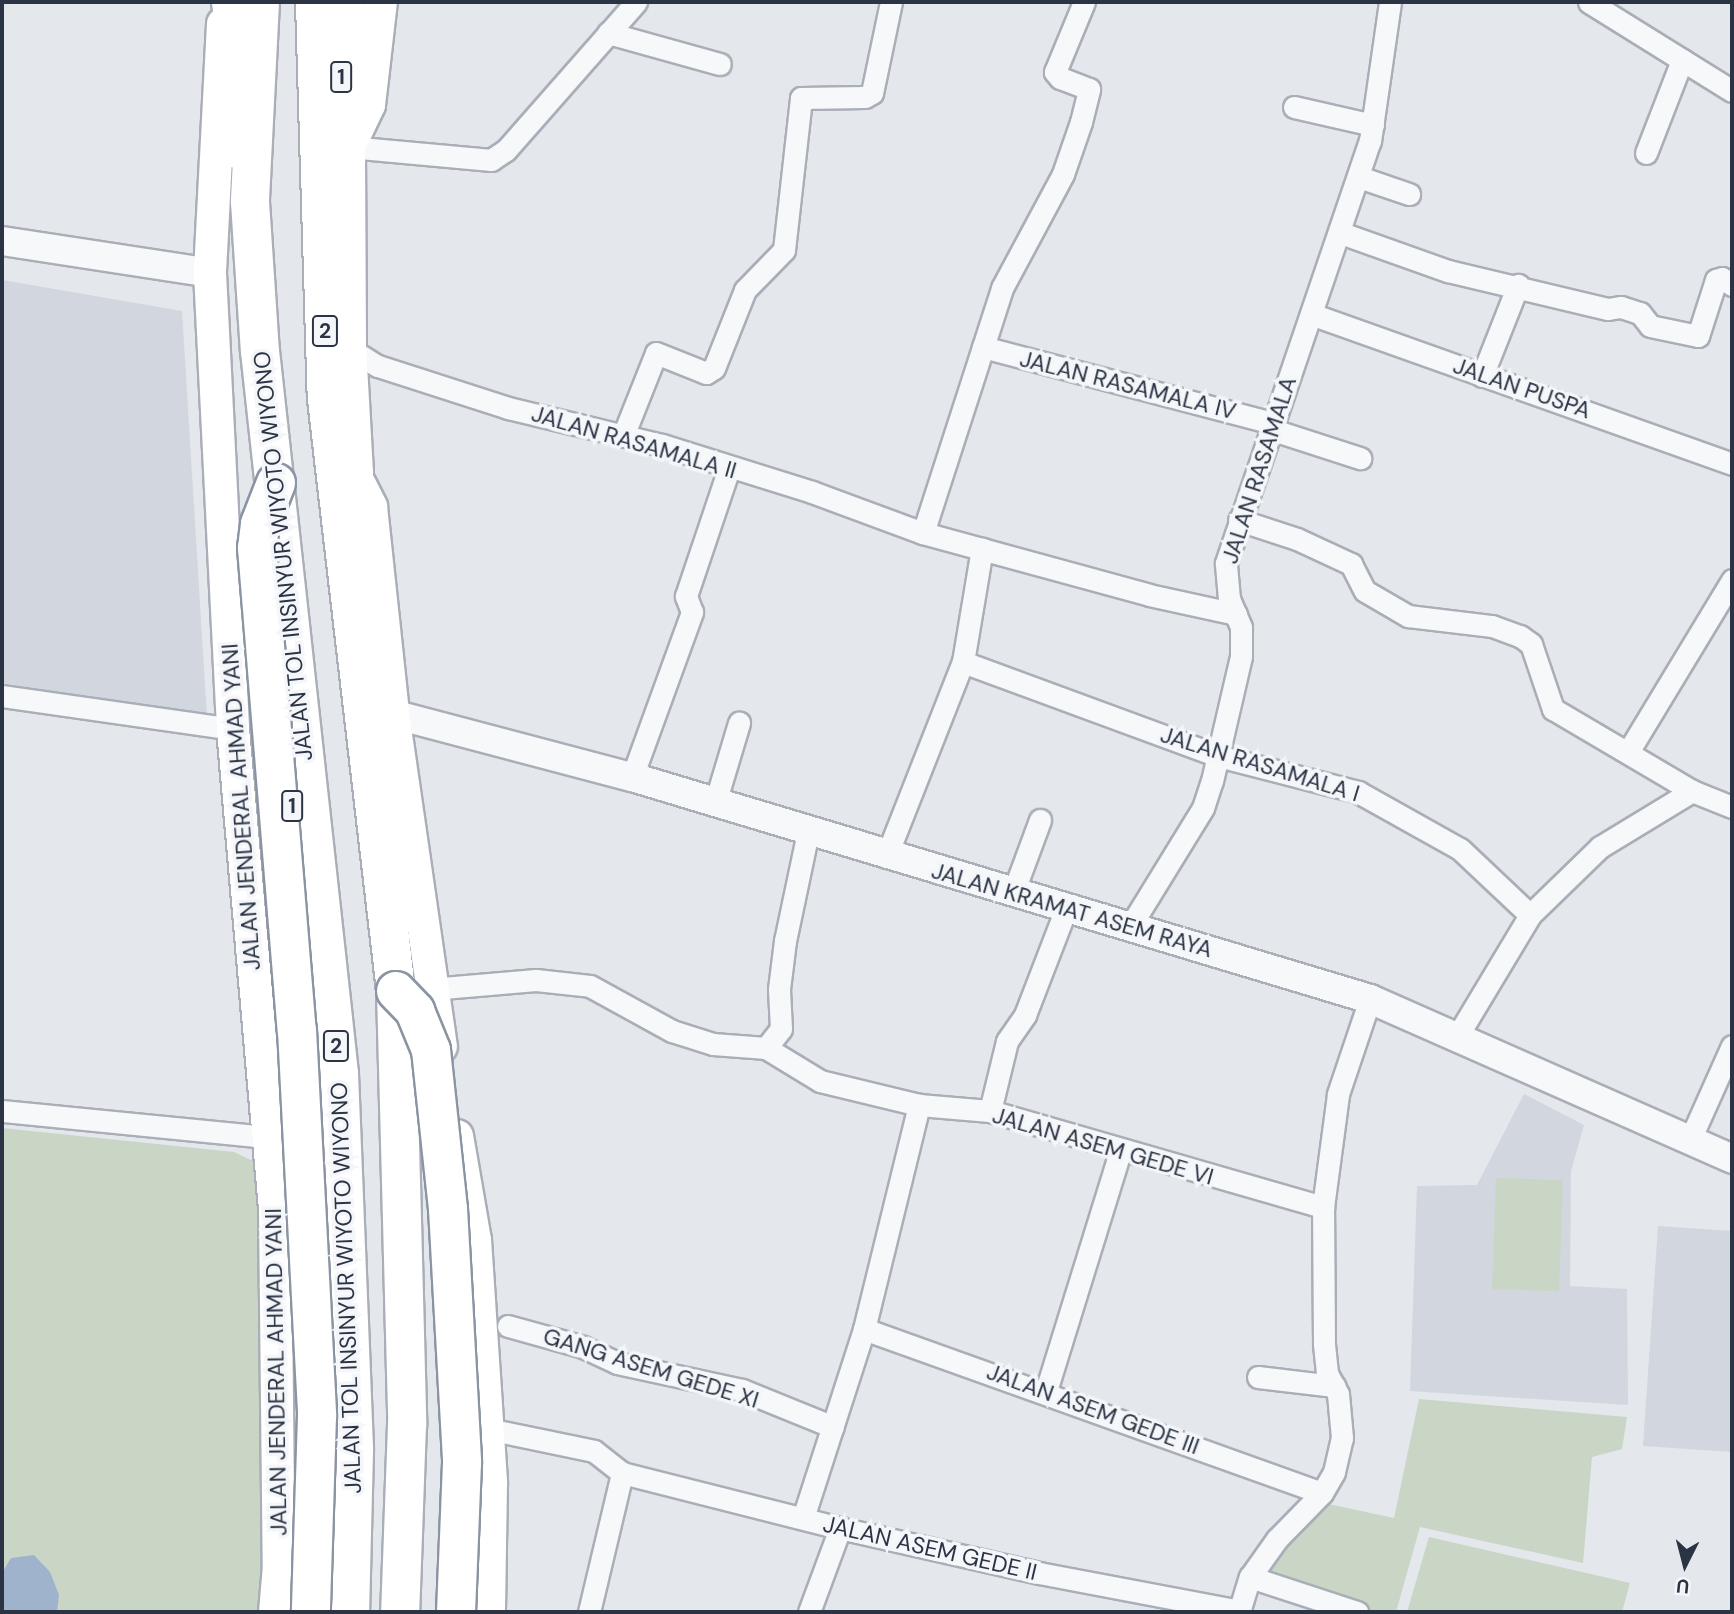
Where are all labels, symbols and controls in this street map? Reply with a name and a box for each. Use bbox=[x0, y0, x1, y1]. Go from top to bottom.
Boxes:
road number: 1 bbox=[329, 60, 353, 94]
road number: 2 bbox=[311, 314, 339, 348]
street label: JALAN RASAMALA IV bbox=[1017, 345, 1239, 425]
street label: JALAN TOL INSINYUR WIYOTO WIYONO bbox=[248, 350, 318, 762]
street label: JALAN PUSPA bbox=[1450, 352, 1594, 424]
street label: JALAN RASAMALA bbox=[1216, 373, 1302, 567]
street label: JALAN RASAMALA II bbox=[528, 400, 740, 484]
street label: JALAN JENDERAL AHMAD YANI bbox=[216, 643, 266, 971]
street label: JALAN RASAMALA I bbox=[1157, 721, 1363, 807]
road number: 1 bbox=[280, 788, 304, 824]
street label: JALAN KRAMAT ASEM RAYA bbox=[928, 857, 1216, 963]
road number: 2 bbox=[322, 1028, 350, 1064]
street label: JALAN TOL INSINYUR WIYOTO WIYONO bbox=[325, 1082, 367, 1494]
street label: JALAN ASEM GEDE VI bbox=[989, 1101, 1217, 1191]
street label: JALAN JENDERAL AHMAD YANI bbox=[259, 1208, 293, 1536]
street label: GANG ASEM GEDE XI bbox=[540, 1322, 762, 1414]
street label: JALAN ASEM GEDE III bbox=[983, 1358, 1203, 1460]
street label: JALAN ASEM GEDE II bbox=[820, 1510, 1040, 1586]
north arrow bbox=[1650, 1530, 1720, 1600]
text: U bbox=[1675, 1573, 1691, 1599]

